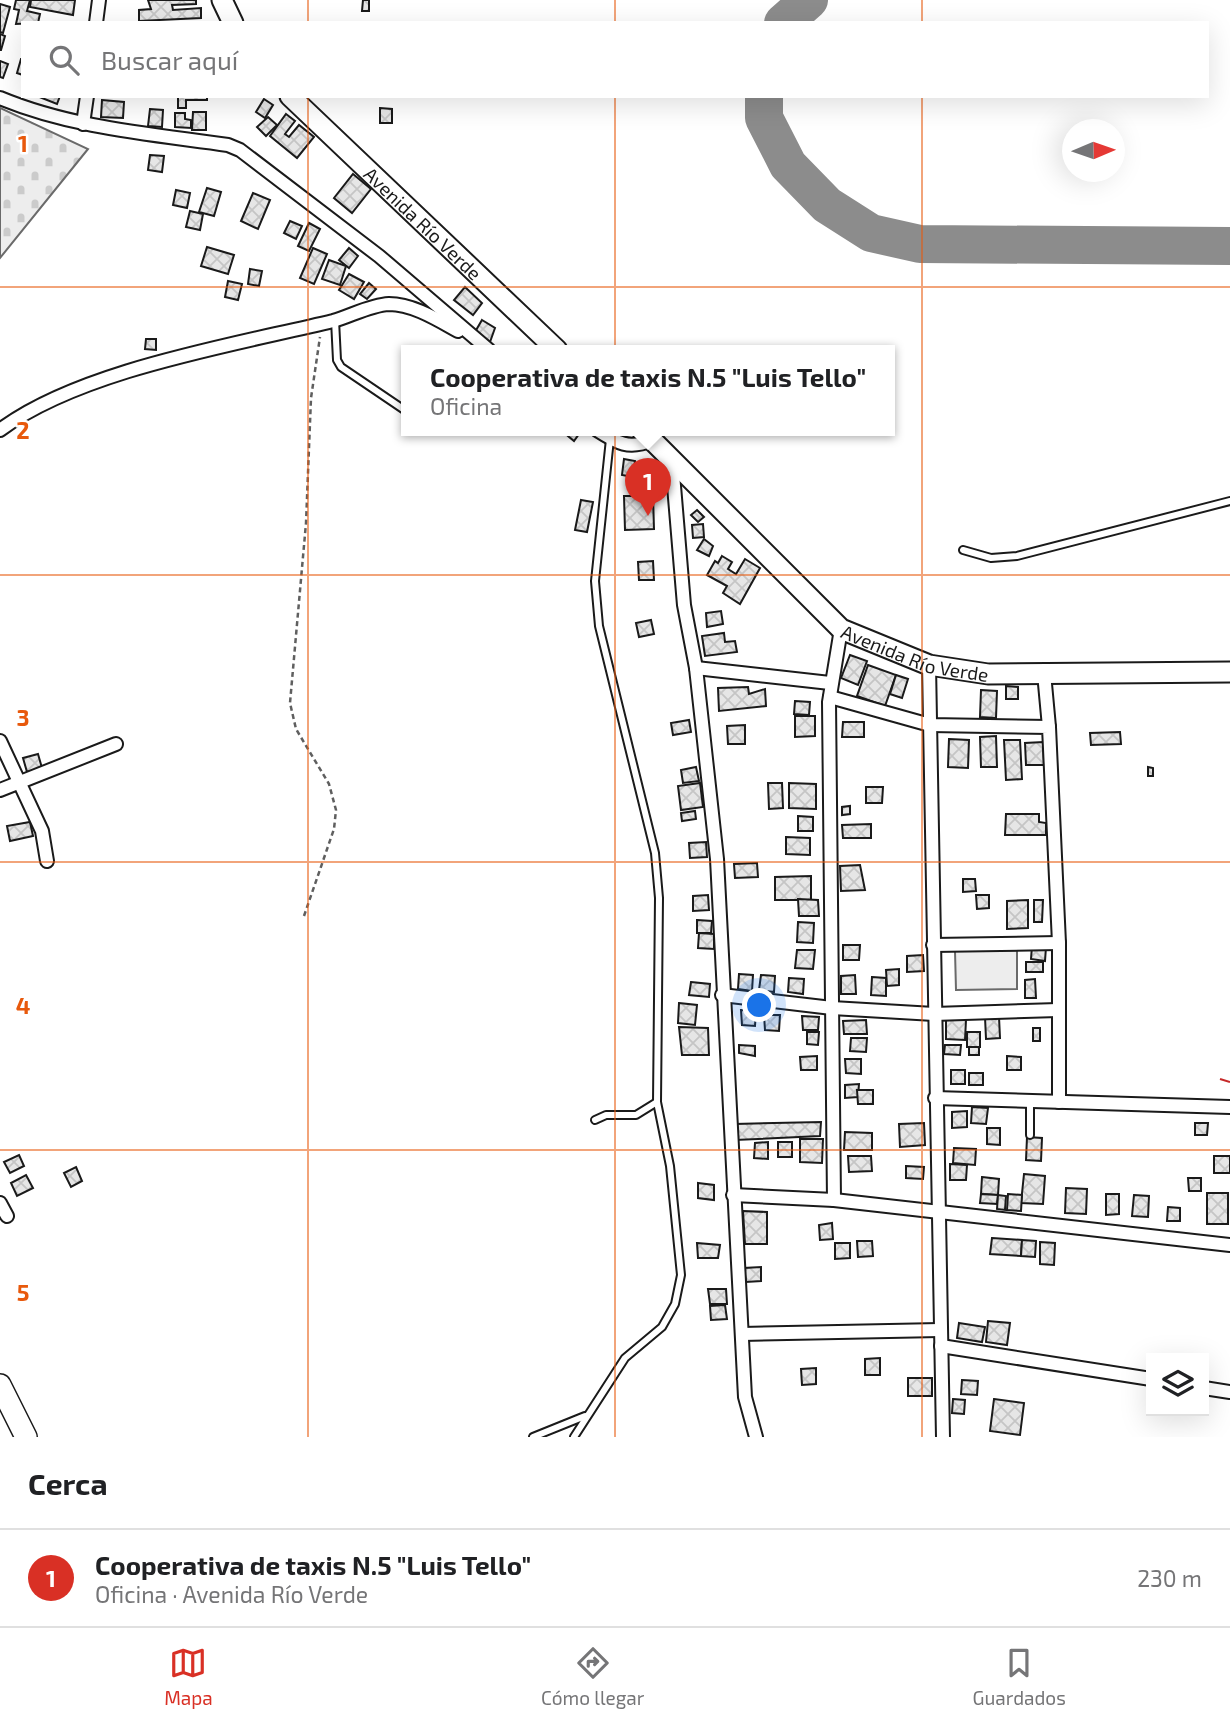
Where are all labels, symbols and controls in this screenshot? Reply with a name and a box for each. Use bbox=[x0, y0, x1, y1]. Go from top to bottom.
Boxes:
search box bbox=[21, 21, 1209, 98]
icon: search bbox=[45, 41, 83, 79]
text: Buscar aquí bbox=[101, 44, 238, 75]
north arrow bbox=[1062, 119, 1125, 182]
text: 1 bbox=[18, 129, 28, 157]
street label: Avenida Río Verde bbox=[360, 162, 487, 284]
popup bbox=[401, 345, 895, 436]
text: Cooperativa de taxis N.5 "Luis Tello" bbox=[430, 361, 866, 392]
text: Oficina bbox=[430, 392, 502, 420]
text: 2 bbox=[16, 416, 30, 444]
pin: 1 bbox=[625, 458, 671, 516]
street label: Avenida Río Verde bbox=[838, 619, 990, 685]
text: 3 bbox=[16, 703, 30, 731]
your location bbox=[742, 988, 776, 1022]
text: 4 bbox=[16, 991, 30, 1019]
text: 5 bbox=[17, 1278, 29, 1306]
map controls bbox=[1146, 1353, 1209, 1416]
button: layers bbox=[1146, 1353, 1209, 1416]
text: Cerca bbox=[28, 1465, 108, 1501]
text: Cooperativa de taxis N.5 "Luis Tello" bbox=[95, 1549, 531, 1580]
text: 1 bbox=[46, 1564, 56, 1592]
text: 230 m bbox=[1137, 1564, 1202, 1592]
text: Oficina · Avenida Río Verde bbox=[95, 1580, 368, 1608]
tab: Mapa bbox=[164, 1644, 213, 1709]
tab: Cómo llegar bbox=[541, 1644, 644, 1709]
tab: Guardados bbox=[973, 1644, 1066, 1709]

